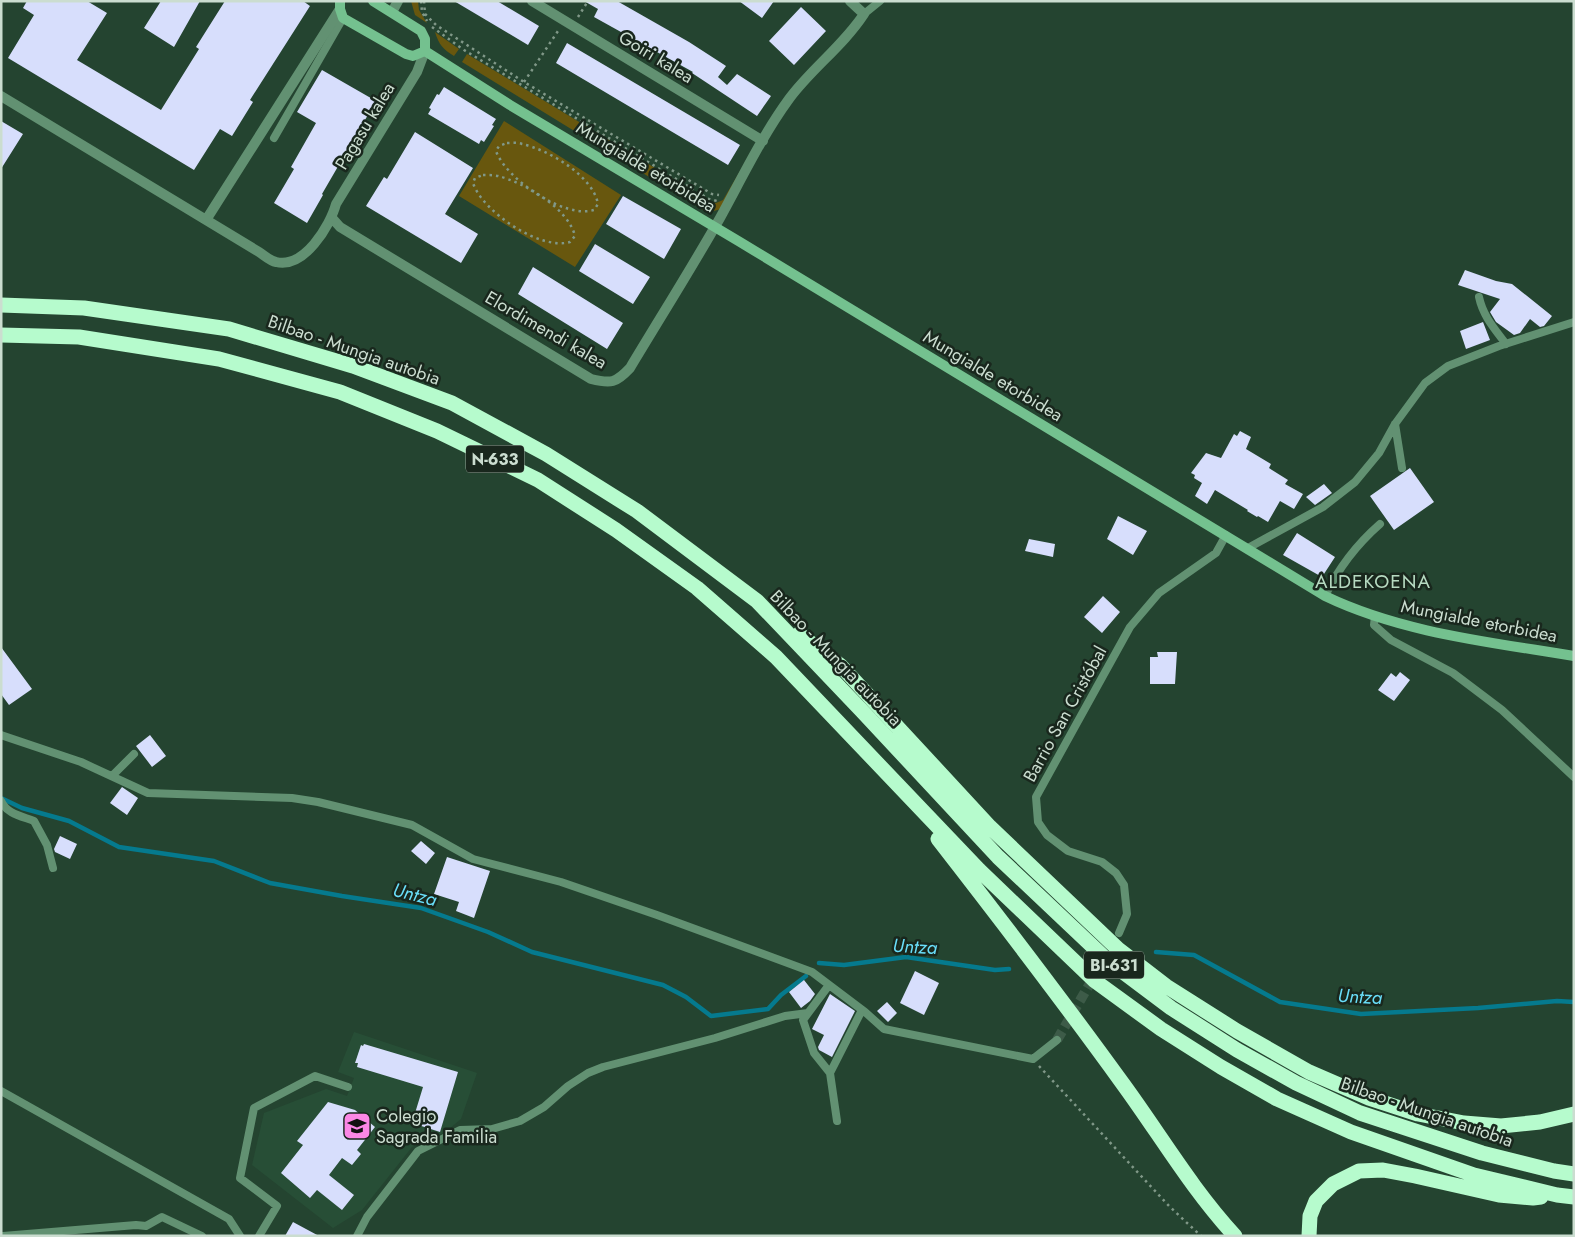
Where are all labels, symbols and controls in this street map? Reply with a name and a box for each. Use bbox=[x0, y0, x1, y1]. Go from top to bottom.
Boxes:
street label: Goiri kalea bbox=[614, 24, 698, 90]
street label: Pagasu kalea bbox=[329, 77, 401, 175]
street label: Mungialde etorbidea bbox=[571, 115, 721, 219]
street label: Elordimendi kalea bbox=[480, 285, 612, 375]
street label: Bilbao - Mungia autobia bbox=[264, 308, 444, 392]
street label: Mungialde etorbidea bbox=[918, 324, 1068, 428]
road number: N-633 bbox=[466, 446, 524, 472]
district label: ALDEKOENA bbox=[1315, 568, 1431, 595]
street label: Bilbao - Mungia autobia bbox=[764, 584, 908, 732]
street label: Mungialde etorbidea bbox=[1399, 593, 1559, 649]
street label: Barrio San Cristóbal bbox=[1017, 641, 1113, 787]
water label: Untza bbox=[390, 876, 440, 913]
water label: Untza bbox=[892, 932, 938, 961]
road number: BI-631 bbox=[1084, 952, 1144, 978]
water label: Untza bbox=[1337, 982, 1383, 1011]
street label: Bilbao - Mungia autobia bbox=[1337, 1070, 1517, 1154]
place label: Colegio Sagrada Familia bbox=[376, 1103, 497, 1150]
school or university icon: Colegio Sagrada Familia bbox=[342, 1111, 372, 1141]

